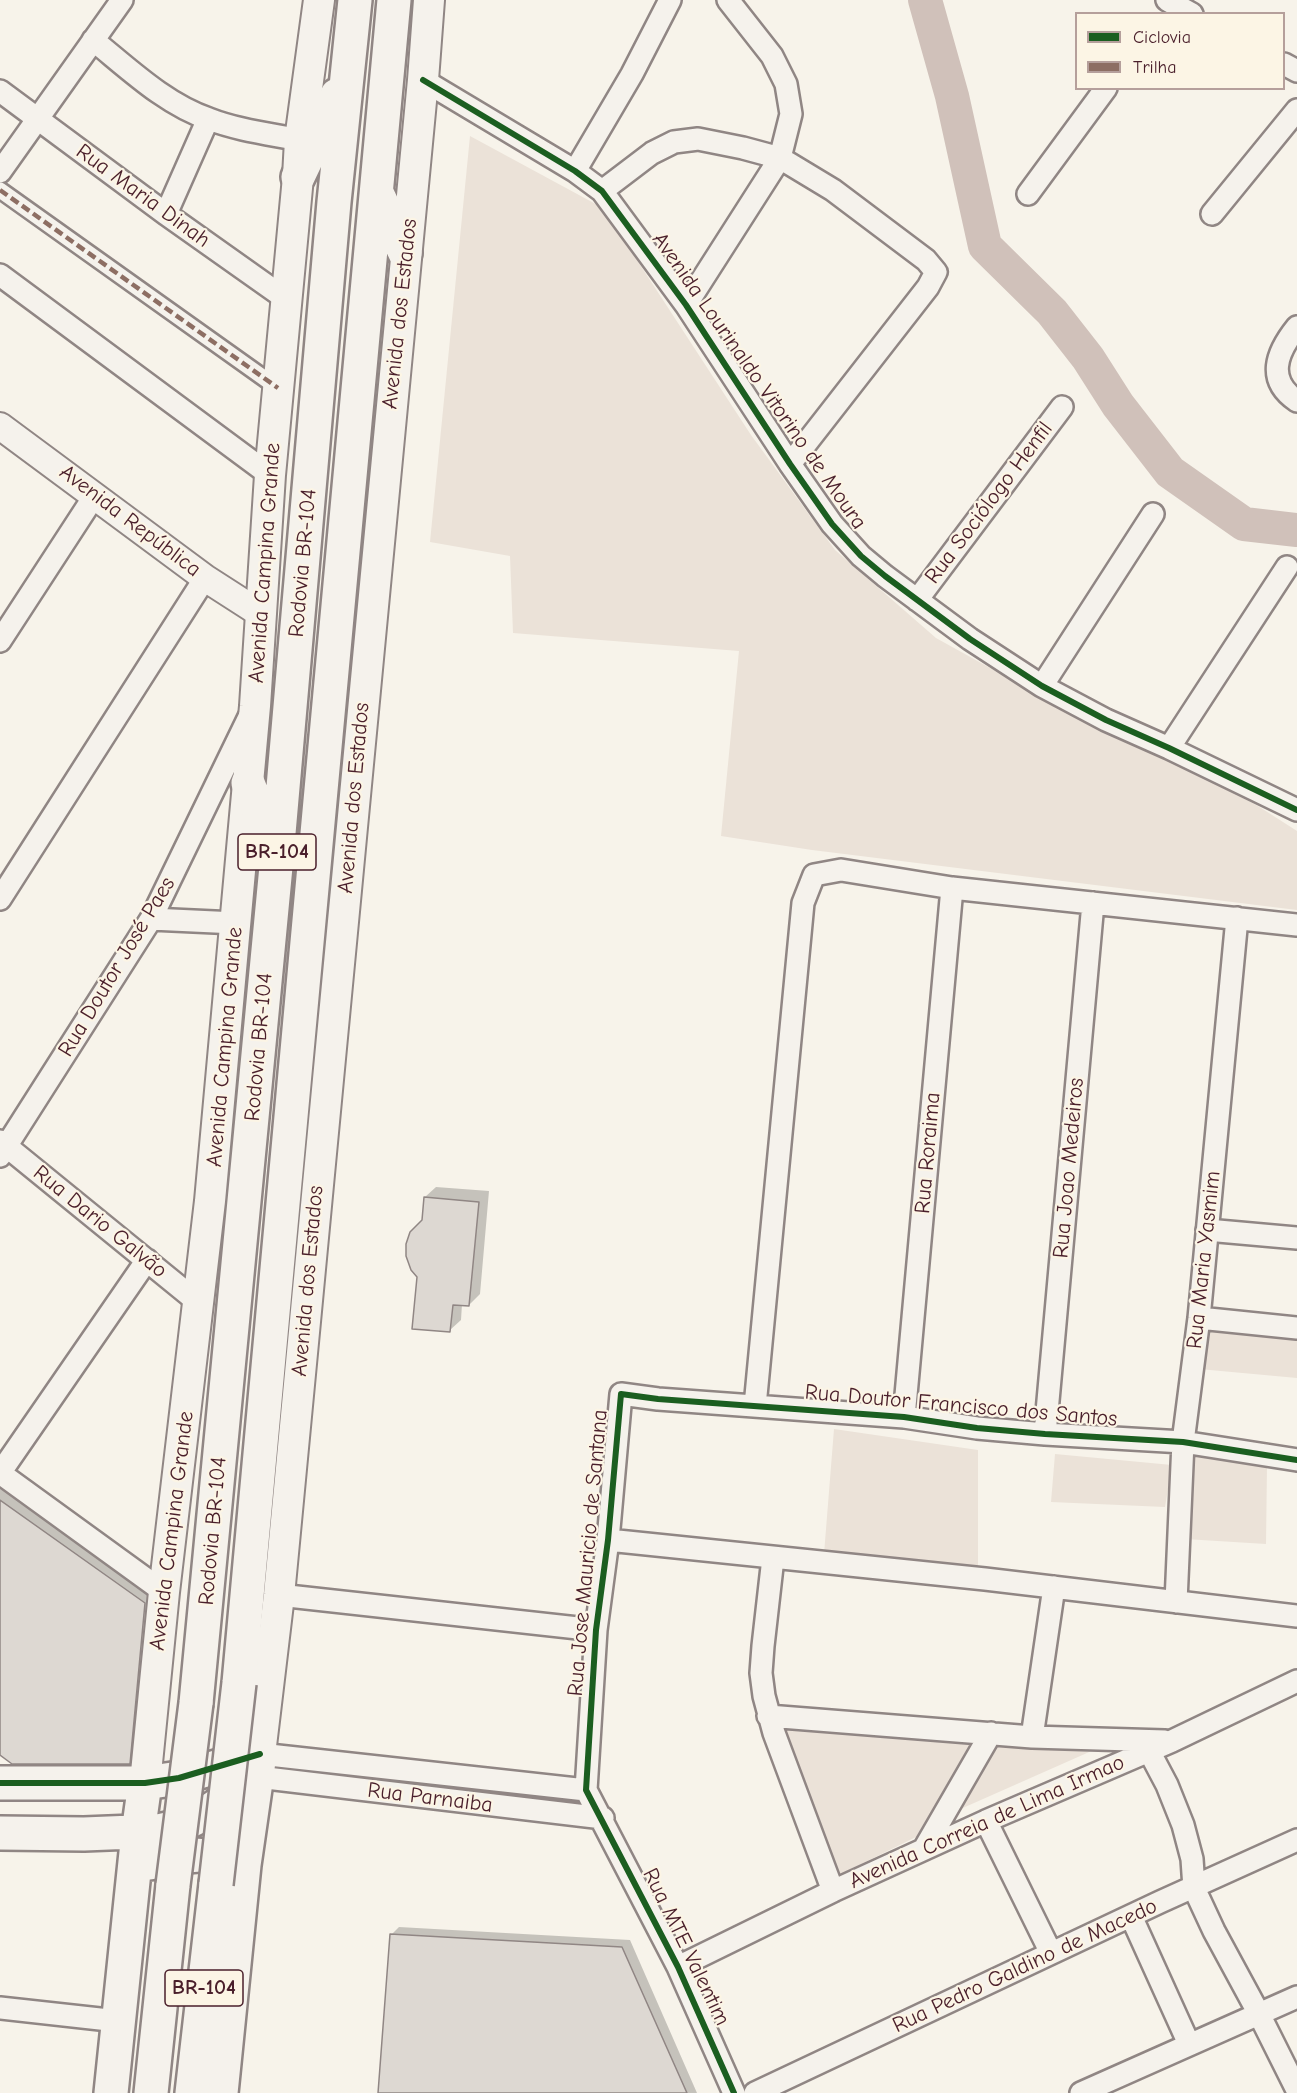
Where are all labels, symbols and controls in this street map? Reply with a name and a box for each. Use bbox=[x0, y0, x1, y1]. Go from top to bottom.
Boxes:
legend bbox=[1075, 12, 1285, 90]
text: Ciclovia bbox=[1133, 27, 1191, 48]
text: Trilha bbox=[1133, 57, 1177, 78]
street label: Rua Maria Dinah bbox=[71, 138, 215, 254]
street label: Avenida dos Estados bbox=[377, 217, 423, 411]
street label: Avenida Lourinaldo Vitorino de Moura bbox=[646, 228, 872, 534]
street label: Rua Sociólogo Henfil bbox=[919, 417, 1059, 589]
street label: Avenida Campina Grande bbox=[243, 442, 287, 684]
street label: Avenida República bbox=[54, 459, 206, 583]
street label: Rodovia BR-104 bbox=[283, 488, 323, 638]
street label: Avenida dos Estados bbox=[333, 701, 375, 895]
road number: BR-104 bbox=[238, 834, 316, 870]
street label: Rua Doutor José Paes bbox=[53, 872, 181, 1062]
street label: Avenida Campina Grande bbox=[201, 926, 249, 1168]
street label: Rodovia BR-104 bbox=[239, 972, 279, 1122]
street label: Rua Joao Medeiros bbox=[1048, 1077, 1090, 1259]
street label: Rua Roraima bbox=[910, 1091, 946, 1215]
street label: Rua Dario Galvão bbox=[28, 1160, 172, 1284]
street label: Rua Maria Yasmim bbox=[1182, 1170, 1226, 1350]
street label: Avenida dos Estados bbox=[287, 1184, 329, 1378]
street label: Rua Doutor Francisco dos Santos bbox=[804, 1379, 1118, 1433]
street label: Rua Jose Mauricio de Santana bbox=[562, 1409, 614, 1697]
street label: Avenida Campina Grande bbox=[144, 1410, 200, 1652]
street label: Rodovia BR-104 bbox=[193, 1456, 233, 1606]
street label: Avenida Correia de Lima Irmao bbox=[845, 1749, 1129, 1895]
street label: Rua Parnaiba bbox=[366, 1777, 494, 1819]
street label: Rua MTE Valentim bbox=[637, 1864, 735, 2030]
street label: Rua Pedro Galdino de Macedo bbox=[888, 1893, 1162, 2039]
road number: BR-104 bbox=[165, 1970, 243, 2006]

